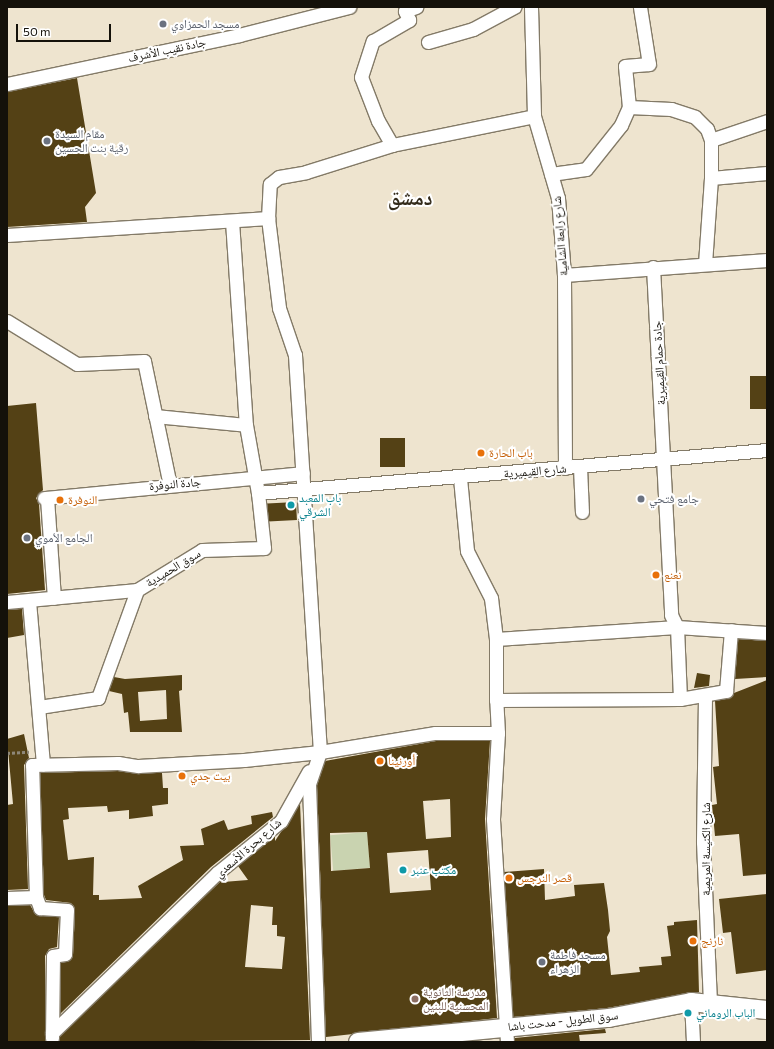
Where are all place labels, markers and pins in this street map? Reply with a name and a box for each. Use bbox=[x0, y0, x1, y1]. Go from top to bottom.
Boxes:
place label: مسجد الحمزاوي bbox=[171, 17, 239, 31]
marker: مسجد الحمزاوي bbox=[158, 19, 168, 29]
place label: مقام السيدة رقية بنت الحسين bbox=[55, 127, 128, 155]
marker: مقام السيدة رقية بنت الحسين bbox=[42, 136, 52, 146]
place label: باب الحارة bbox=[489, 446, 533, 460]
marker: باب الحارة bbox=[476, 448, 486, 458]
place label: باب المعبد الشرقي bbox=[299, 491, 341, 519]
place label: جامع فتحي bbox=[649, 492, 699, 506]
place label: النوفرة bbox=[68, 493, 97, 507]
marker: جامع فتحي bbox=[636, 494, 646, 504]
marker: النوفرة bbox=[55, 495, 65, 505]
marker: باب المعبد الشرقي bbox=[286, 500, 296, 510]
place label: الجامع الأموي bbox=[35, 531, 92, 545]
marker: الجامع الأموي bbox=[22, 533, 32, 543]
place label: نعنع bbox=[664, 568, 681, 582]
marker: نعنع bbox=[651, 570, 661, 580]
place label: أورنينا bbox=[388, 754, 415, 768]
marker: أورنينا bbox=[375, 756, 385, 766]
place label: بيت جدي bbox=[190, 769, 230, 783]
marker: بيت جدي bbox=[177, 771, 187, 781]
place label: مكتب عنبر bbox=[411, 863, 456, 877]
marker: مكتب عنبر bbox=[398, 865, 408, 875]
place label: قصر النرجس bbox=[517, 871, 572, 885]
marker: قصر النرجس bbox=[504, 873, 514, 883]
place label: نارنج bbox=[701, 934, 723, 948]
marker: نارنج bbox=[688, 936, 698, 946]
place label: مسجد فاطمة الزهراء bbox=[550, 948, 606, 976]
marker: مسجد فاطمة الزهراء bbox=[537, 957, 547, 967]
place label: مدرسة الثانوية المحسنية للبنين bbox=[423, 985, 489, 1013]
marker: مدرسة الثانوية المحسنية للبنين bbox=[410, 994, 420, 1004]
place label: الباب الروماني bbox=[696, 1006, 755, 1020]
marker: الباب الروماني bbox=[683, 1008, 693, 1018]

